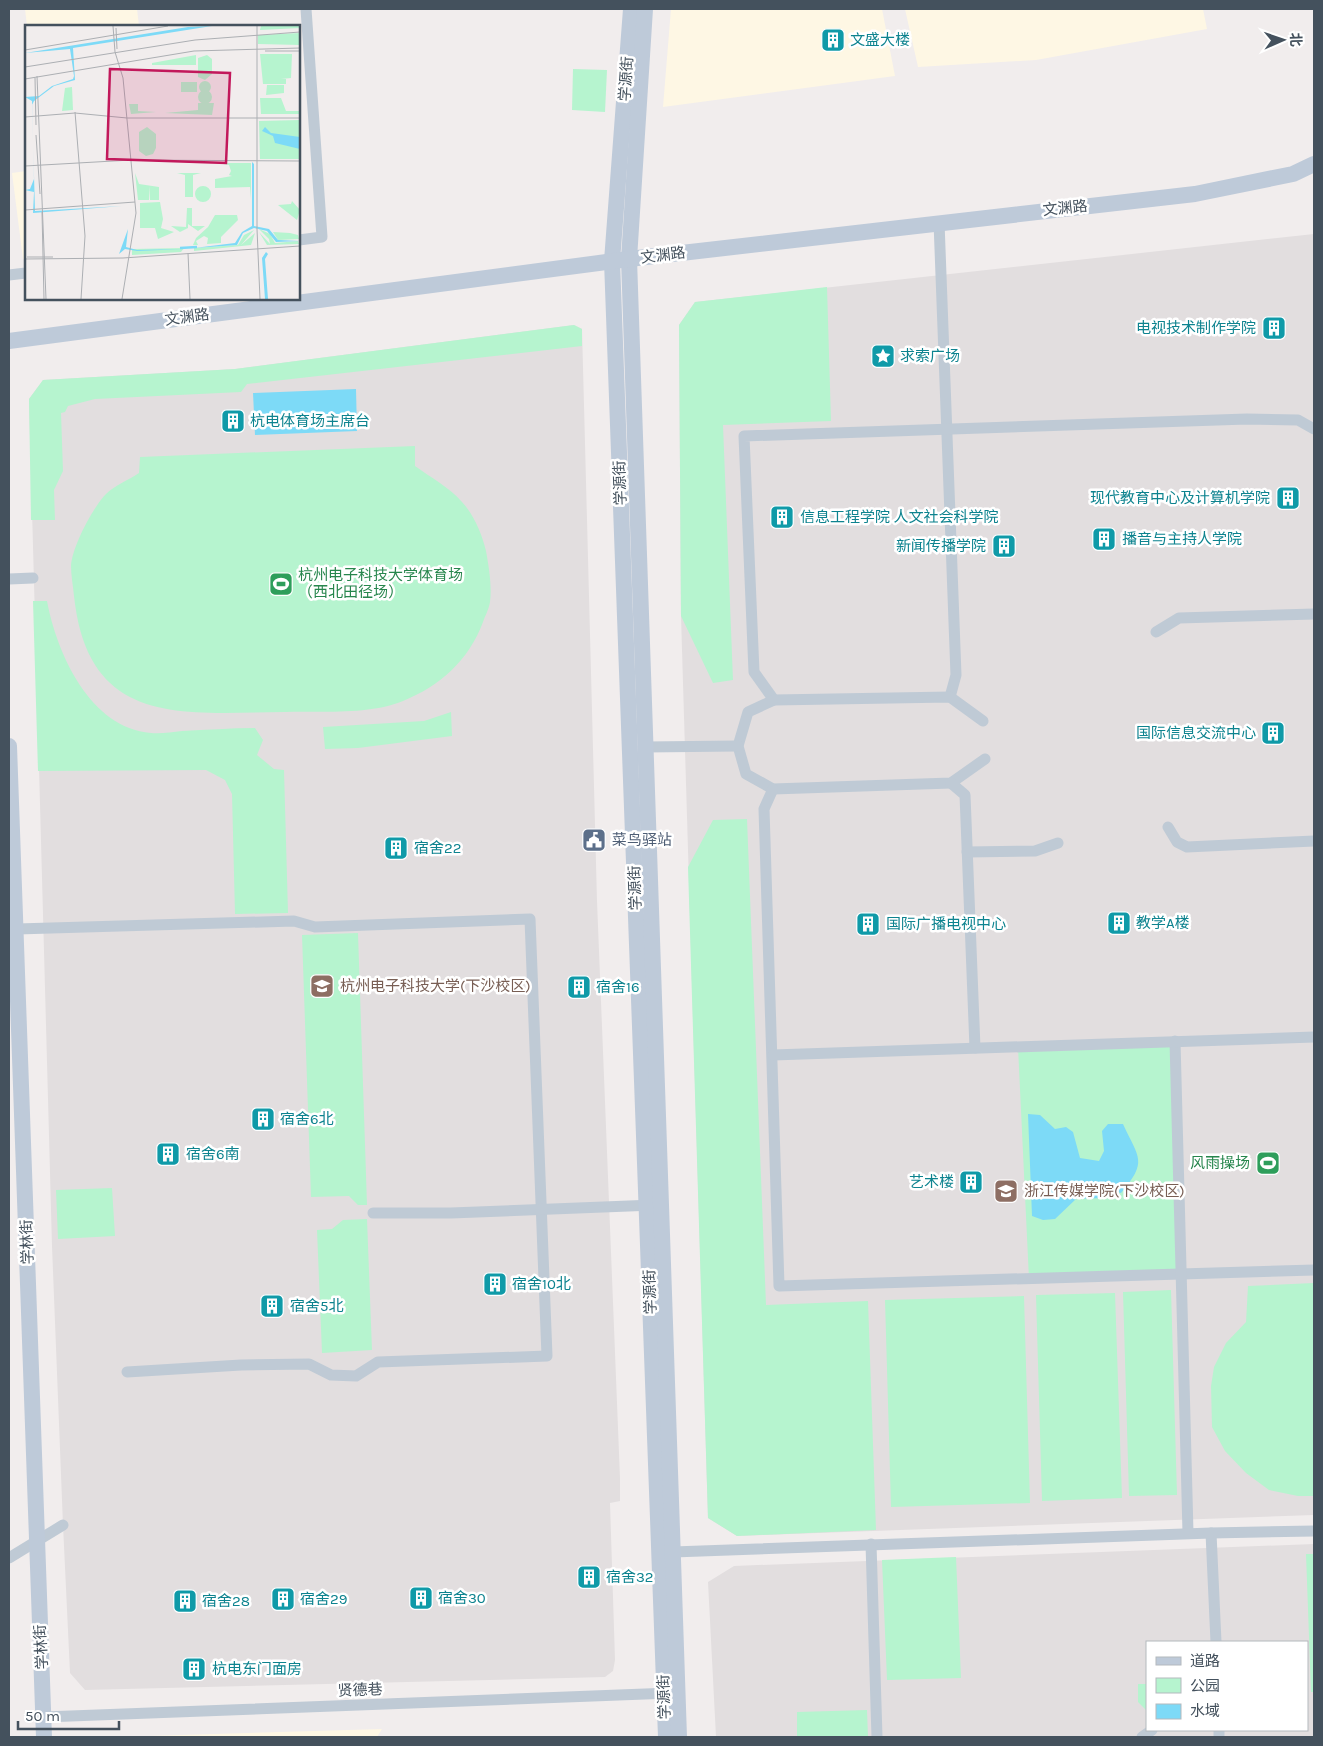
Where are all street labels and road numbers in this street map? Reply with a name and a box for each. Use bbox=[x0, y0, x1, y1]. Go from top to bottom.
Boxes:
street label: 学源街 bbox=[615, 56, 637, 102]
street label: 文渊路 bbox=[1042, 197, 1088, 219]
street label: 文渊路 bbox=[640, 243, 686, 267]
street label: 文渊路 bbox=[163, 305, 211, 329]
street label: 学源街 bbox=[610, 460, 630, 506]
street label: 学源街 bbox=[625, 865, 645, 911]
street label: 学林街 bbox=[17, 1219, 37, 1265]
street label: 学源街 bbox=[640, 1269, 660, 1315]
street label: 学林街 bbox=[31, 1624, 51, 1670]
street label: 学源街 bbox=[654, 1674, 674, 1720]
street label: 贤德巷 bbox=[337, 1680, 383, 1700]

